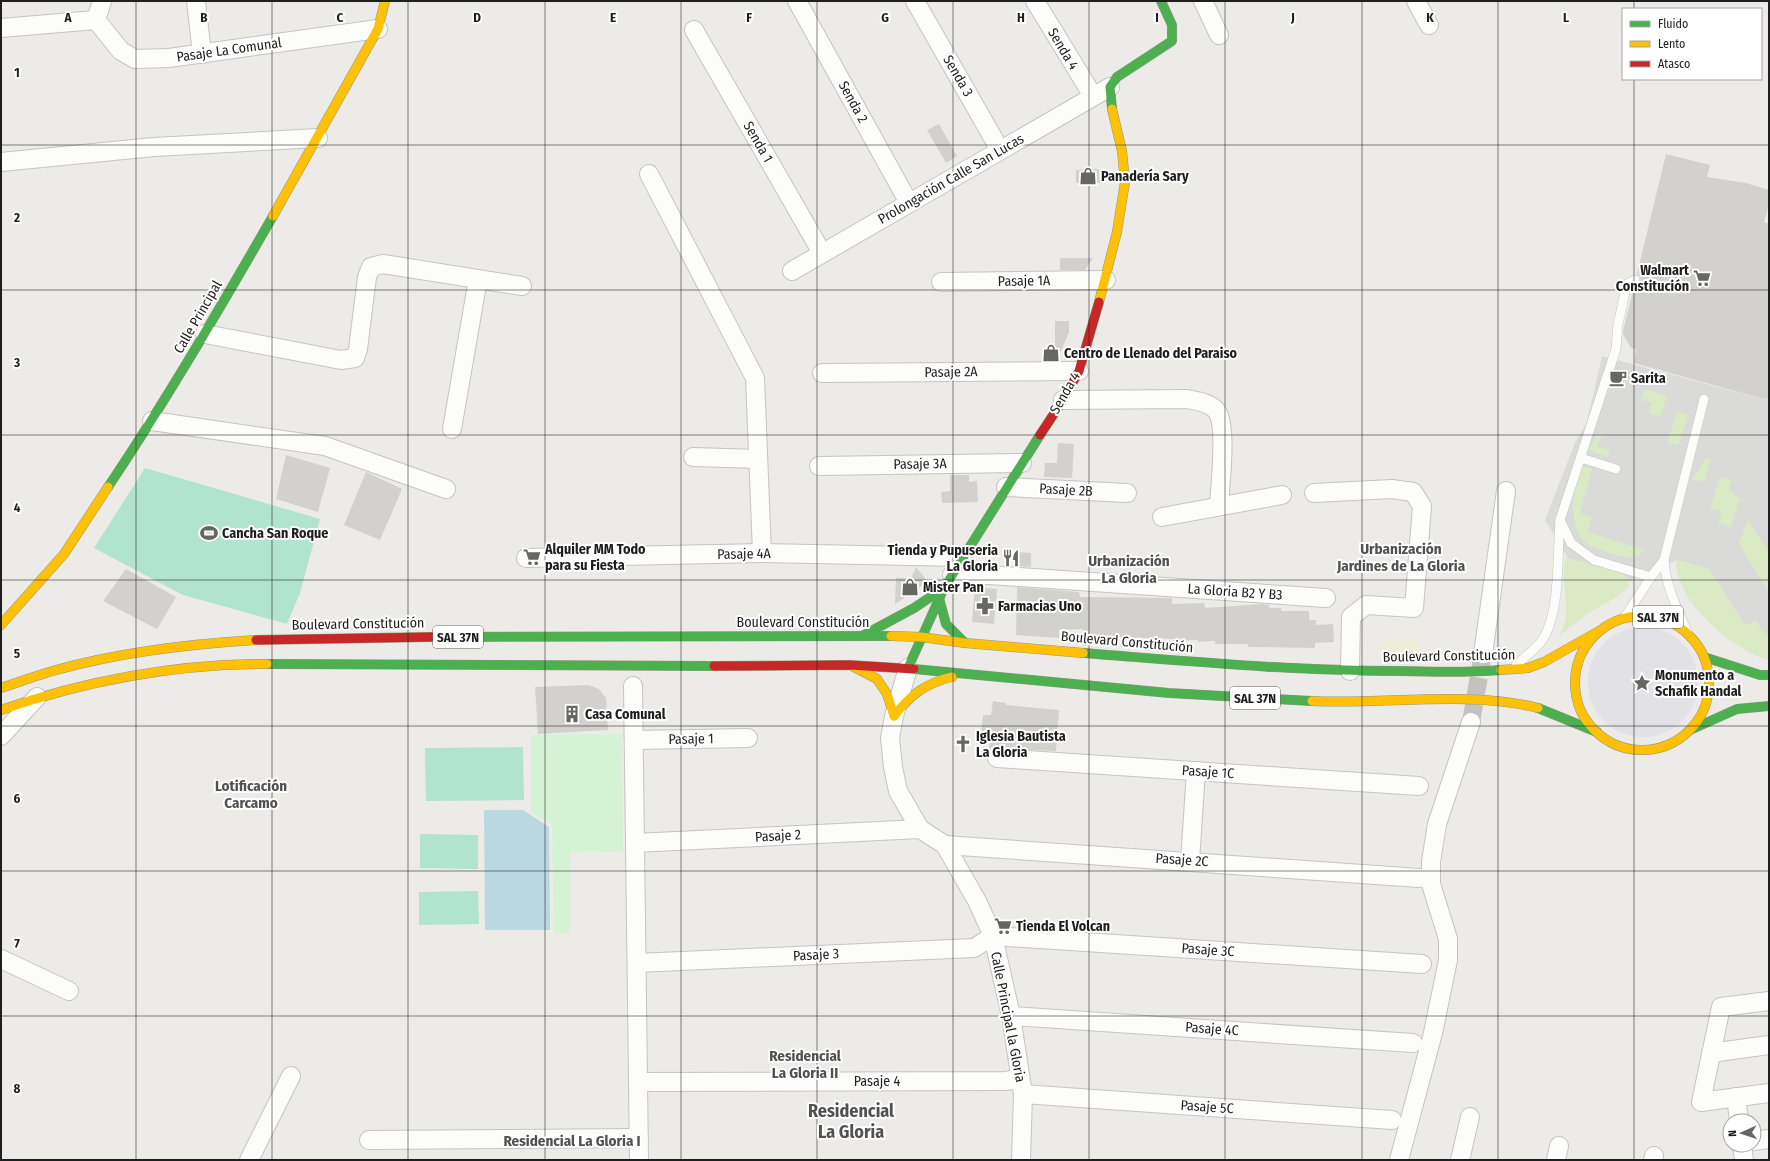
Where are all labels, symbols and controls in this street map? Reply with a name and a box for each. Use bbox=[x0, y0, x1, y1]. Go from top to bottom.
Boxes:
legend bbox=[1622, 8, 1762, 80]
text: A bbox=[63, 10, 72, 25]
text: B bbox=[200, 10, 208, 25]
text: C bbox=[337, 10, 344, 25]
text: D bbox=[473, 10, 481, 25]
text: E bbox=[610, 10, 616, 25]
text: F bbox=[746, 10, 752, 25]
text: G bbox=[881, 10, 889, 25]
text: H bbox=[1017, 10, 1025, 25]
text: I bbox=[1155, 10, 1159, 25]
text: J bbox=[1290, 10, 1295, 25]
text: K bbox=[1426, 10, 1434, 25]
text: L bbox=[1563, 10, 1569, 25]
text: Fluido bbox=[1658, 17, 1688, 31]
street label: Senda 4 bbox=[1044, 25, 1082, 73]
street label: Pasaje La Comunal bbox=[175, 34, 283, 66]
text: Lento bbox=[1658, 37, 1685, 51]
street label: Senda 3 bbox=[939, 52, 977, 100]
text: Atasco bbox=[1658, 57, 1690, 71]
text: 1 bbox=[14, 65, 20, 80]
street label: Senda 2 bbox=[835, 78, 871, 126]
street label: Senda 1 bbox=[740, 119, 776, 165]
street label: Prolongación Calle San Lucas bbox=[875, 130, 1027, 228]
shop icon: Panadería Sary bbox=[1078, 166, 1098, 186]
place label: Panadería Sary bbox=[1101, 168, 1189, 185]
text: 2 bbox=[13, 210, 20, 225]
place label: Walmart Constitución bbox=[1616, 262, 1690, 295]
supermarket icon: Walmart Constitución bbox=[1692, 268, 1712, 288]
street label: Pasaje 1A bbox=[998, 272, 1051, 290]
street label: Calle Principal bbox=[170, 277, 226, 356]
shop icon: Centro de Llenado del Paraiso bbox=[1041, 343, 1061, 363]
place label: Centro de Llenado del Paraiso bbox=[1064, 345, 1238, 362]
text: 3 bbox=[13, 355, 20, 370]
street label: Pasaje 2A bbox=[924, 363, 978, 381]
cafe icon: Sarita bbox=[1608, 368, 1628, 388]
street label: Senda 4 bbox=[1046, 369, 1084, 417]
place label: Sarita bbox=[1631, 370, 1666, 387]
street label: Pasaje 3A bbox=[893, 455, 947, 473]
street label: Pasaje 2B bbox=[1039, 480, 1094, 500]
text: 4 bbox=[14, 500, 21, 515]
sports icon: Cancha San Roque bbox=[199, 523, 219, 543]
place label: Cancha San Roque bbox=[222, 525, 328, 542]
district label: Urbanización Jardines de La Gloria bbox=[1336, 540, 1466, 575]
place label: Alquiler MM Todo para su Fiesta bbox=[544, 541, 646, 574]
place label: Tienda y Pupuseria La Gloria bbox=[888, 542, 998, 575]
street label: Pasaje 4A bbox=[717, 545, 772, 563]
supermarket icon: Alquiler MM Todo para su Fiesta bbox=[522, 547, 542, 567]
restaurant icon: Tienda y Pupuseria La Gloria bbox=[1001, 548, 1021, 568]
district label: Urbanización La Gloria bbox=[1088, 552, 1170, 587]
shop icon: Mister Pan bbox=[900, 577, 920, 597]
place label: Mister Pan bbox=[923, 579, 984, 596]
street label: La Gloria B2 Y B3 bbox=[1187, 580, 1283, 604]
pharmacy icon: Farmacias Uno bbox=[975, 596, 995, 616]
place label: Farmacias Uno bbox=[998, 598, 1082, 615]
road number: SAL 37N bbox=[1633, 606, 1683, 628]
street label: Boulevard Constitución bbox=[291, 614, 425, 634]
street label: Boulevard Constitución bbox=[737, 614, 869, 631]
road number: SAL 37N bbox=[433, 626, 483, 648]
street label: Boulevard Constitución bbox=[1060, 628, 1194, 656]
text: 5 bbox=[14, 646, 20, 661]
street label: Boulevard Constitución bbox=[1382, 646, 1516, 666]
place label: Monumento a Schafik Handal bbox=[1655, 667, 1742, 700]
place icon: Monumento a Schafik Handal bbox=[1632, 673, 1652, 693]
road number: SAL 37N bbox=[1230, 687, 1280, 709]
building icon: Casa Comunal bbox=[562, 704, 582, 724]
place label: Casa Comunal bbox=[585, 706, 666, 723]
place label: Iglesia Bautista La Gloria bbox=[976, 728, 1066, 761]
street label: Pasaje 1 bbox=[668, 730, 714, 748]
church icon: Iglesia Bautista La Gloria bbox=[953, 734, 973, 754]
street label: Pasaje 1C bbox=[1181, 762, 1235, 782]
district label: Lotificación Carcamo bbox=[215, 777, 287, 812]
text: 6 bbox=[14, 791, 21, 806]
street label: Pasaje 2 bbox=[755, 826, 801, 846]
street label: Pasaje 2C bbox=[1155, 850, 1209, 870]
supermarket icon: Tienda El Volcan bbox=[993, 916, 1013, 936]
place label: Tienda El Volcan bbox=[1016, 918, 1110, 935]
text: 7 bbox=[14, 936, 20, 951]
street label: Pasaje 3C bbox=[1181, 940, 1235, 960]
street label: Pasaje 3 bbox=[793, 945, 839, 965]
street label: Calle Principal la Gloria bbox=[987, 950, 1029, 1084]
street label: Pasaje 4C bbox=[1185, 1019, 1239, 1039]
district label: Residencial La Gloria II bbox=[769, 1047, 842, 1082]
street label: Pasaje 4 bbox=[854, 1073, 900, 1090]
text: 8 bbox=[14, 1081, 21, 1096]
street label: Pasaje 5C bbox=[1180, 1097, 1234, 1117]
district label: Residencial La Gloria bbox=[808, 1100, 894, 1143]
north arrow bbox=[1722, 1113, 1762, 1153]
text: N bbox=[1726, 1130, 1739, 1137]
district label: Residencial La Gloria I bbox=[503, 1132, 641, 1150]

